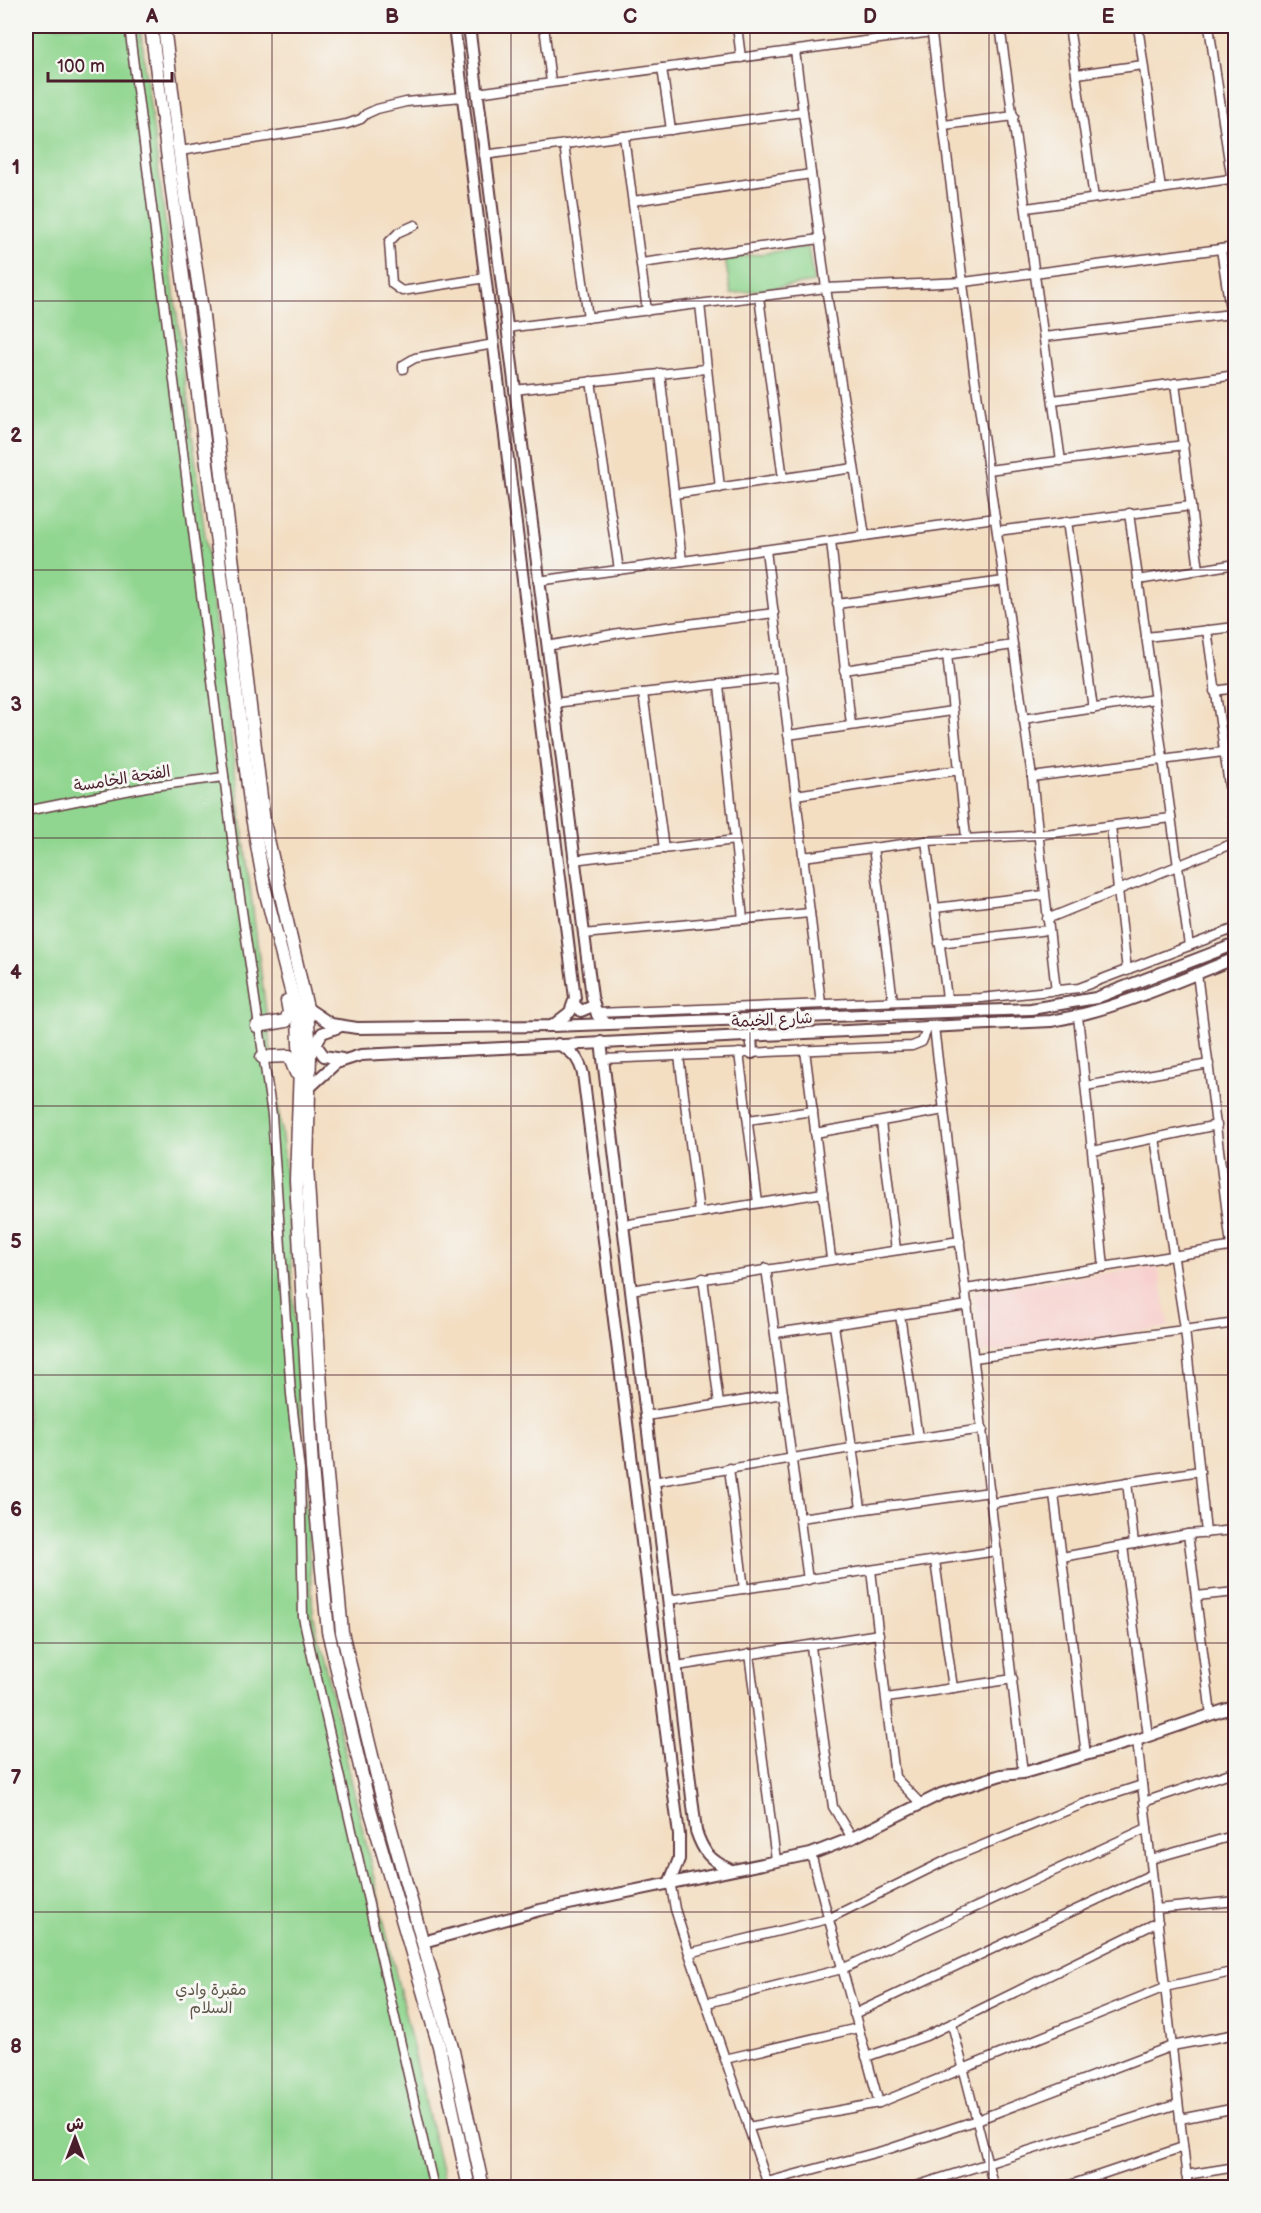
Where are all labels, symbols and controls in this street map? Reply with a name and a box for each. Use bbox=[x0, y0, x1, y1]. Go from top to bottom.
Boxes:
text: A bbox=[145, 5, 159, 29]
text: B bbox=[385, 5, 399, 29]
text: C bbox=[623, 5, 637, 29]
text: D bbox=[863, 5, 877, 29]
text: E bbox=[1102, 5, 1115, 29]
scale bar bbox=[48, 45, 172, 83]
text: 100 m bbox=[57, 56, 105, 77]
text: 1 bbox=[12, 156, 20, 180]
text: 2 bbox=[10, 424, 22, 448]
text: 3 bbox=[10, 693, 22, 717]
street label: الفتحة الخامسة bbox=[73, 762, 172, 796]
text: 4 bbox=[10, 961, 22, 985]
street label: شارع الخيمة bbox=[731, 1009, 813, 1033]
text: 5 bbox=[10, 1230, 22, 1254]
text: 6 bbox=[10, 1498, 22, 1522]
text: 7 bbox=[10, 1766, 22, 1790]
park label: مقبرة وادي السلام bbox=[175, 1981, 247, 2020]
text: 8 bbox=[10, 2035, 22, 2059]
north arrow bbox=[45, 2108, 105, 2168]
text: ش bbox=[66, 2115, 84, 2134]

